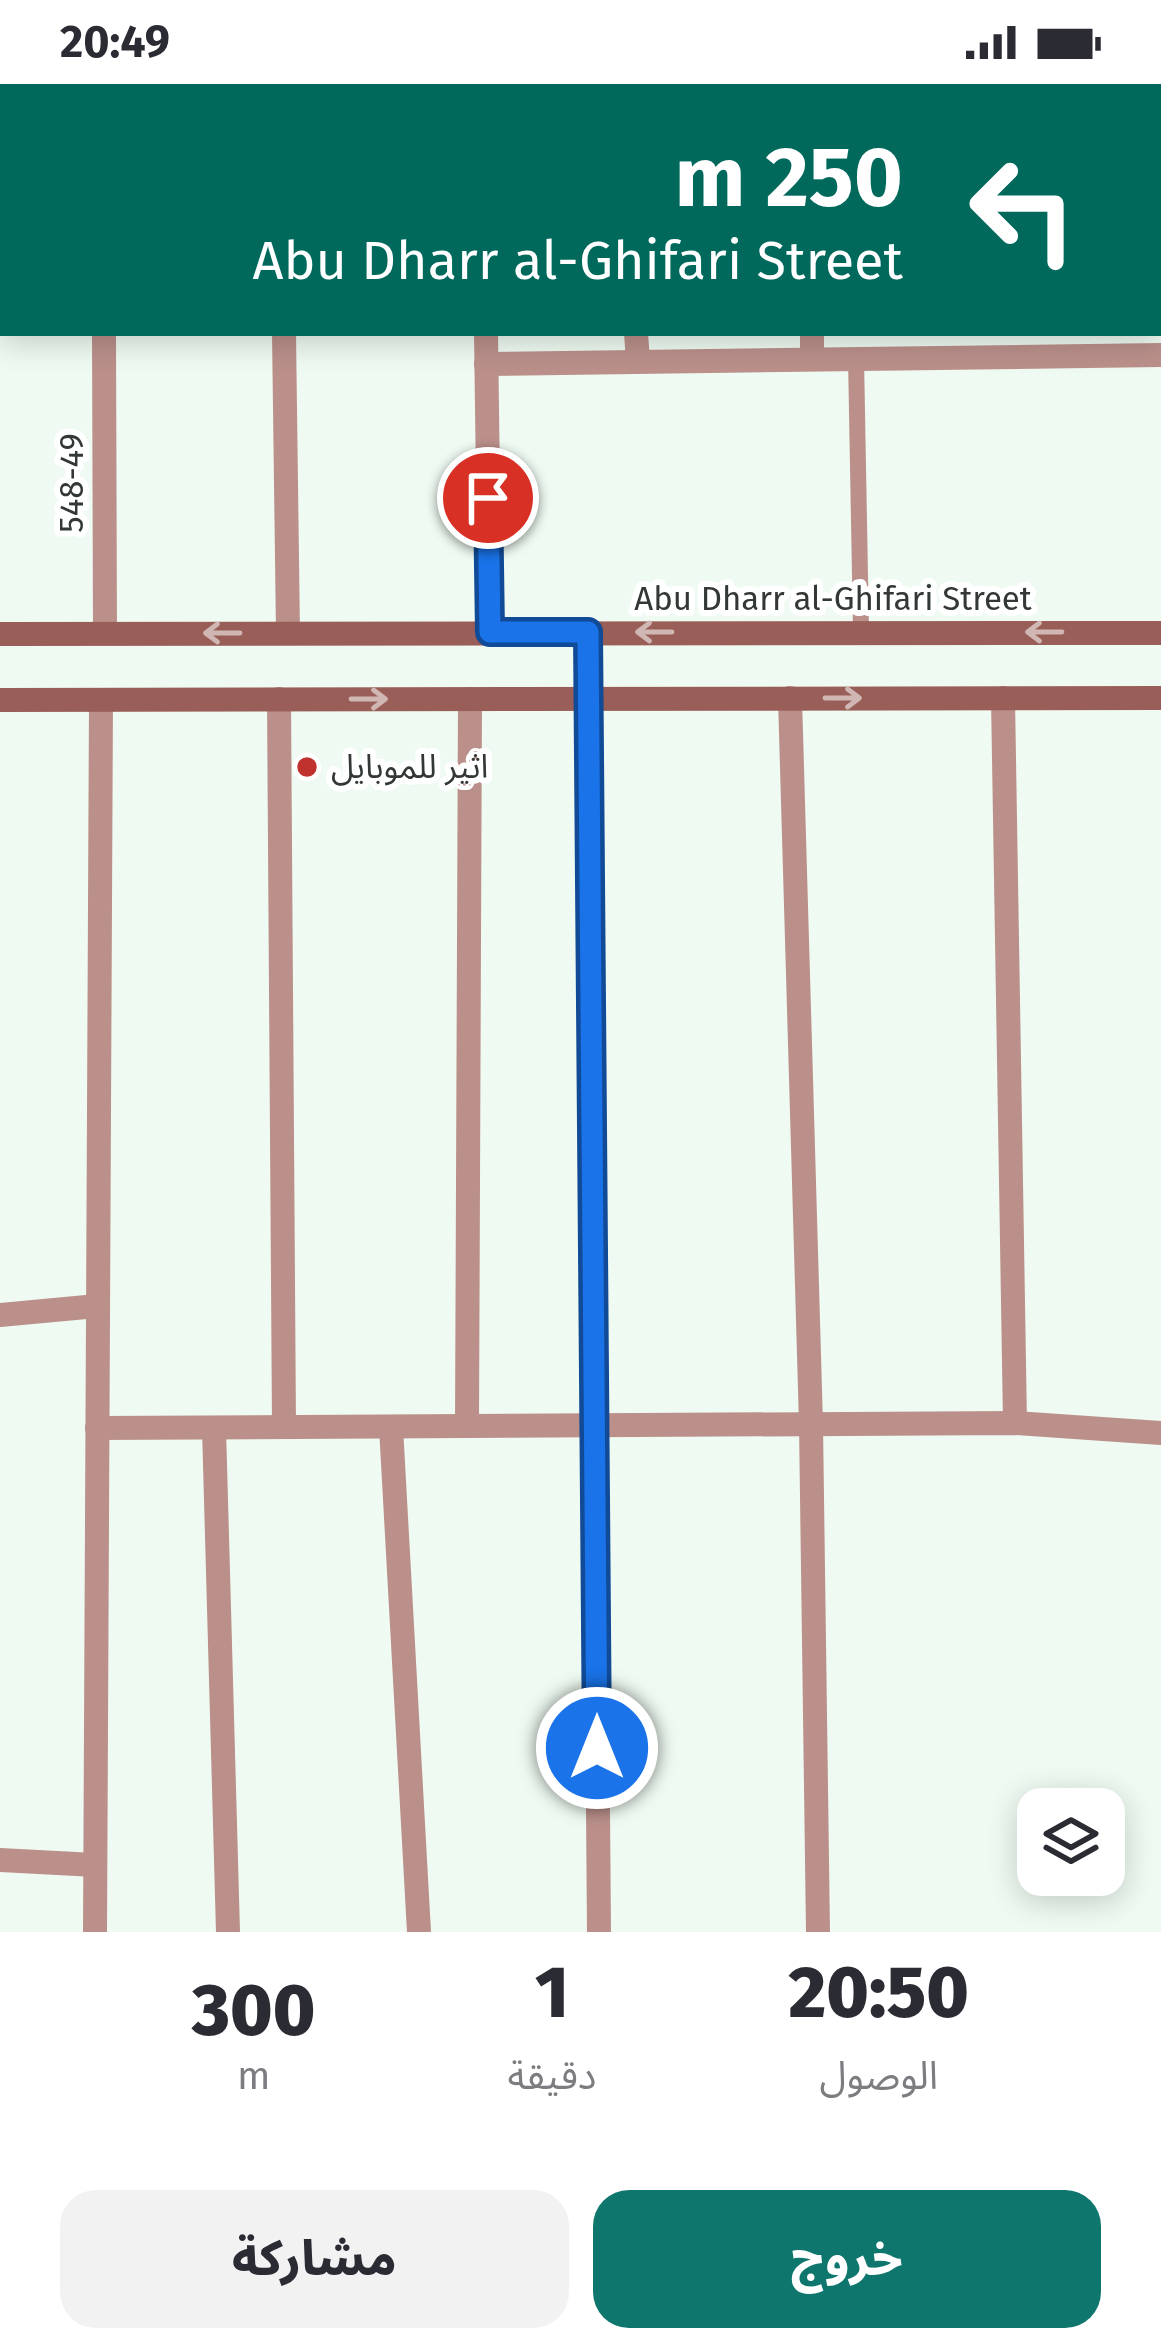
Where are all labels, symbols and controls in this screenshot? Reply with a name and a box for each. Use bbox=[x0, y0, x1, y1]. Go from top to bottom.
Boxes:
text: 20:49 bbox=[60, 15, 170, 69]
text: 250 m bbox=[675, 127, 903, 228]
icon: left bbox=[945, 132, 1101, 288]
text: Abu Dharr al-Ghifari Street bbox=[252, 229, 903, 293]
street label: 548-49 bbox=[52, 433, 92, 533]
pin bbox=[437, 447, 539, 549]
icon: arrive bbox=[455, 465, 521, 531]
street label: Abu Dharr al-Ghifari Street bbox=[634, 579, 1032, 619]
one-way arrow bbox=[635, 621, 674, 643]
one-way arrow bbox=[1025, 621, 1064, 643]
one-way arrow bbox=[203, 622, 242, 644]
one-way arrow bbox=[823, 687, 862, 709]
one-way arrow bbox=[349, 688, 388, 710]
place label: اثير للموبايل bbox=[331, 747, 488, 787]
marker: اثير للموبايل bbox=[294, 754, 320, 780]
position arrow bbox=[534, 1685, 660, 1811]
map controls bbox=[1017, 1788, 1125, 1896]
button: layers bbox=[1017, 1788, 1125, 1896]
text: 1 bbox=[535, 1950, 569, 2036]
text: 20:50 bbox=[789, 1950, 969, 2036]
text: 300 bbox=[192, 1968, 316, 2054]
text: m bbox=[237, 2053, 271, 2099]
text: دقيقة bbox=[508, 2053, 596, 2099]
text: الوصول bbox=[819, 2053, 938, 2099]
button: مشاركة bbox=[60, 2190, 569, 2328]
button: خروج bbox=[593, 2190, 1101, 2328]

